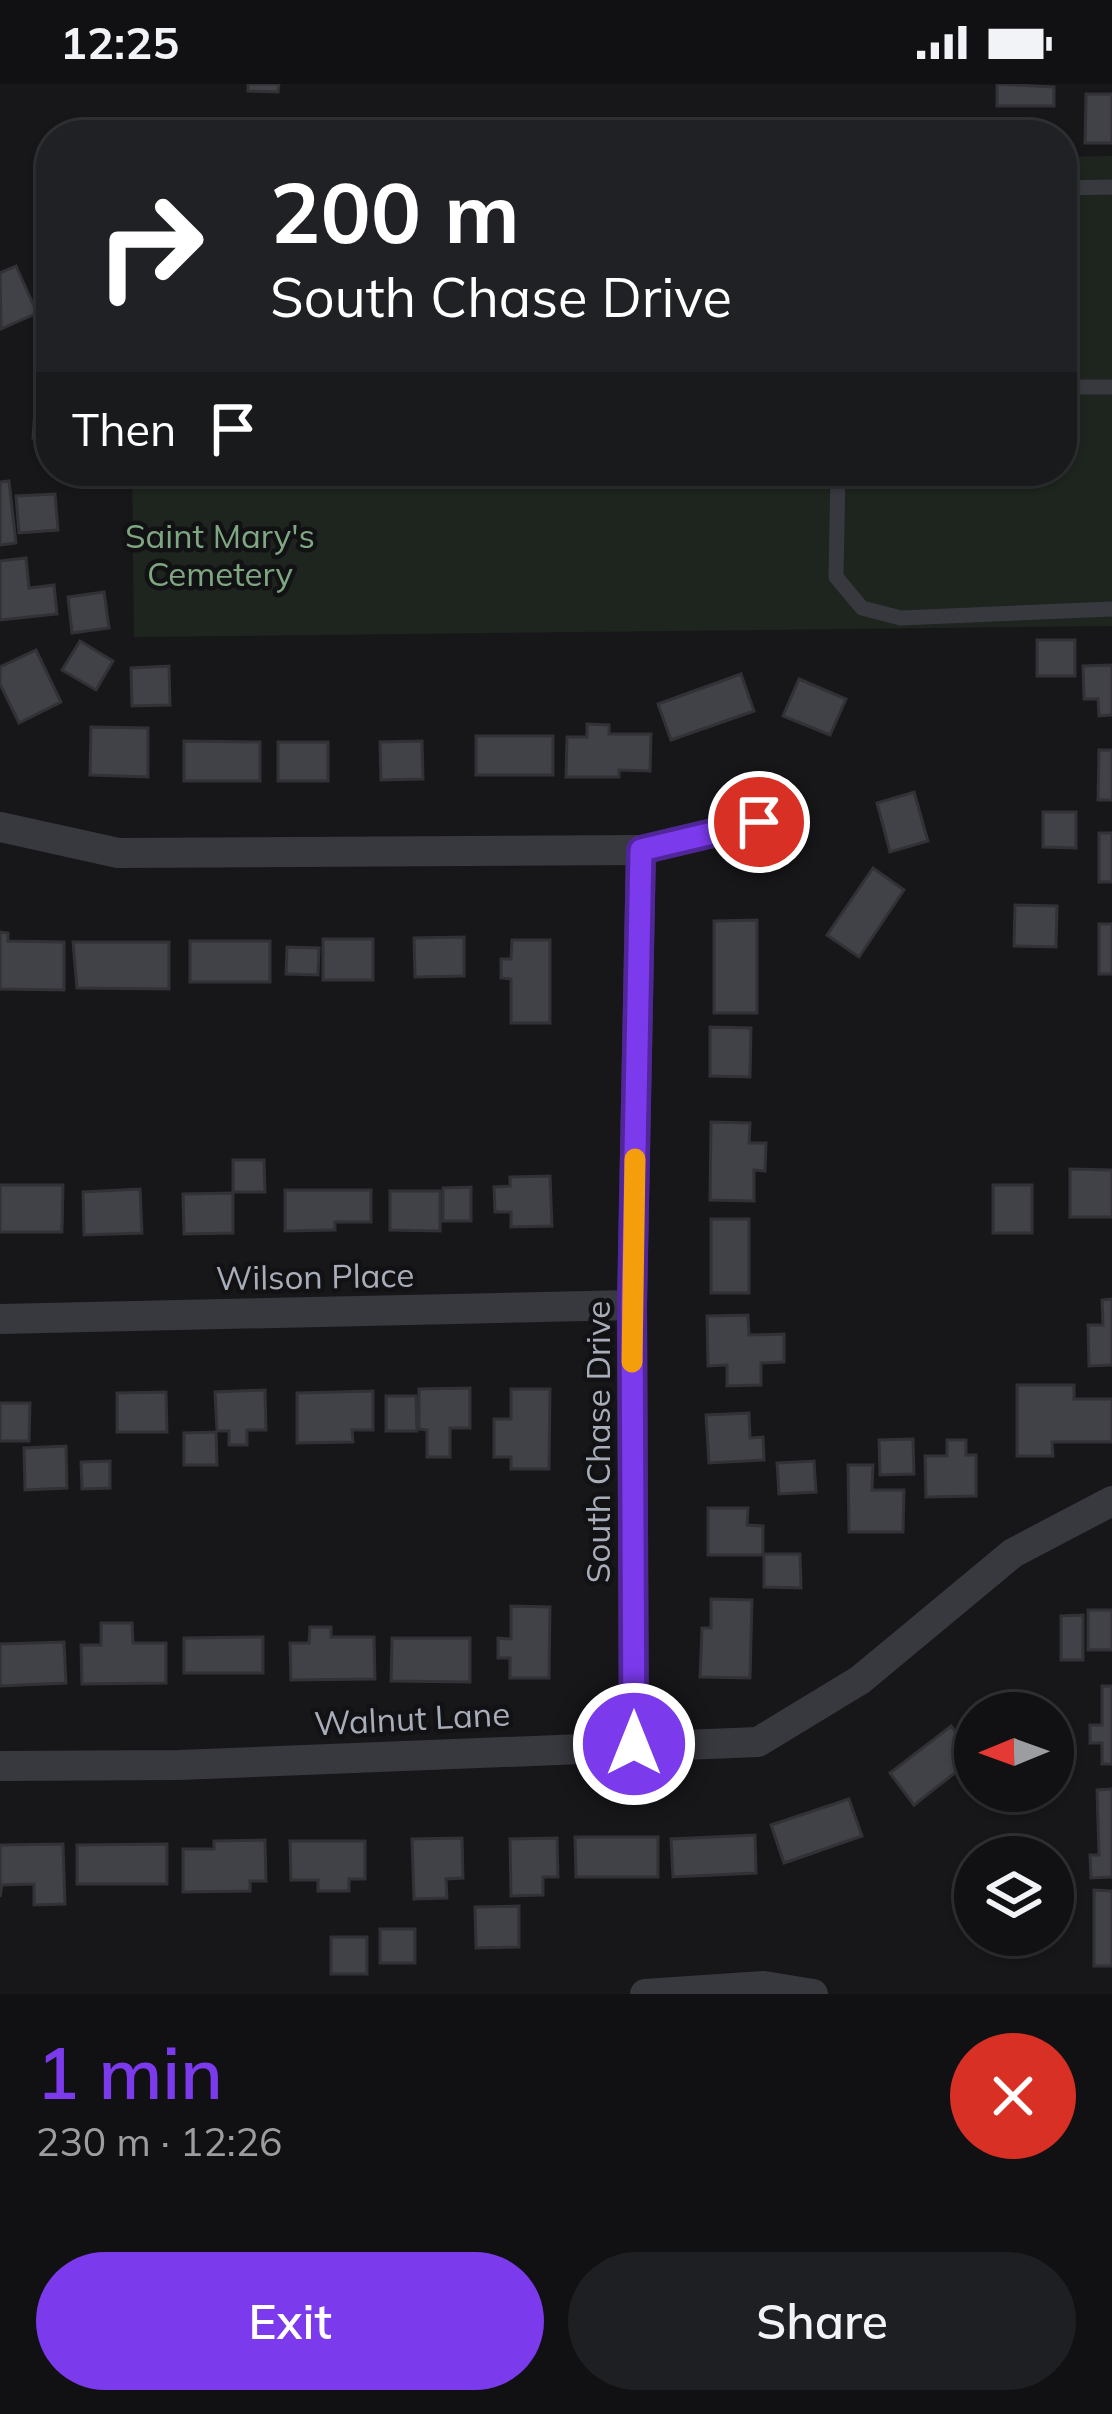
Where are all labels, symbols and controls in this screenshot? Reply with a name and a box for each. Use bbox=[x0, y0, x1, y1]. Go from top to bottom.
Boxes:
text: 12:25 bbox=[60, 14, 179, 70]
text: 200 m bbox=[270, 159, 520, 264]
icon: right bbox=[72, 168, 228, 324]
text: South Chase Drive bbox=[270, 263, 732, 331]
icon: arrive bbox=[200, 396, 266, 462]
text: Then bbox=[72, 401, 176, 457]
park label: Saint Mary's Cemetery bbox=[125, 515, 315, 594]
pin bbox=[708, 771, 810, 873]
icon: arrive bbox=[726, 789, 792, 855]
street label: Wilson Place bbox=[215, 1254, 415, 1298]
street label: South Chase Drive bbox=[577, 1301, 618, 1583]
position arrow bbox=[571, 1681, 697, 1807]
street label: Walnut Lane bbox=[313, 1692, 511, 1744]
north arrow bbox=[954, 1692, 1074, 1812]
map controls bbox=[954, 1692, 1074, 1956]
button: layers bbox=[954, 1836, 1074, 1956]
text: 1 min bbox=[36, 2027, 223, 2117]
button: close bbox=[950, 2033, 1076, 2159]
text: 230 m · 12:26 bbox=[36, 2117, 282, 2166]
button: Exit bbox=[36, 2252, 544, 2390]
button: Share bbox=[568, 2252, 1076, 2390]

